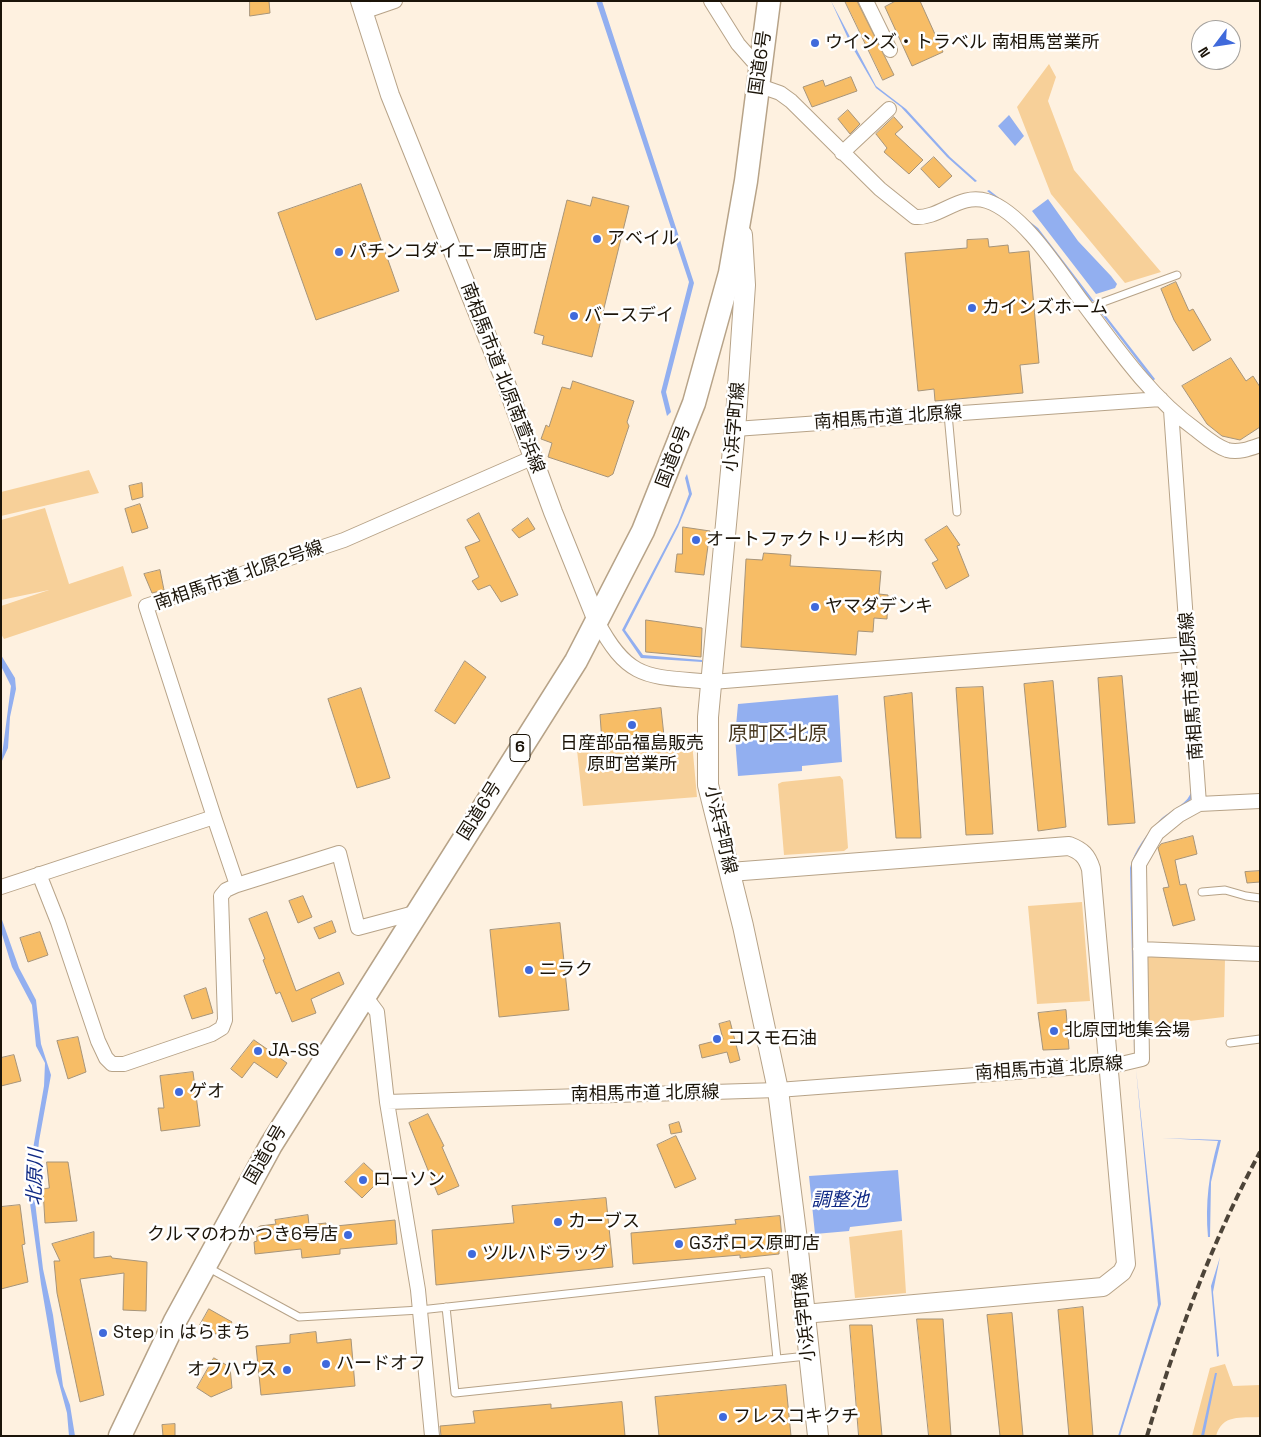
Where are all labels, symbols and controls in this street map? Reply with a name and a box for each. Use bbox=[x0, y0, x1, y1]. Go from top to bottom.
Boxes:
north arrow bbox=[1191, 20, 1241, 70]
street label: 国道6号 bbox=[746, 29, 776, 97]
place label: ウインズ・トラベル 南相馬営業所 bbox=[825, 32, 1100, 54]
marker: ウインズ・トラベル 南相馬営業所 bbox=[809, 37, 821, 49]
text: N bbox=[1194, 44, 1214, 61]
place label: アベイル bbox=[607, 228, 679, 250]
marker: アベイル bbox=[591, 233, 603, 245]
place label: パチンコダイエー原町店 bbox=[349, 241, 547, 263]
marker: パチンコダイエー原町店 bbox=[333, 246, 345, 258]
street label: 南相馬市道 北原南萱浜線 bbox=[456, 280, 548, 476]
place label: カインズホーム bbox=[982, 297, 1108, 319]
marker: カインズホーム bbox=[966, 302, 978, 314]
place label: バースデイ bbox=[584, 305, 674, 327]
marker: バースデイ bbox=[568, 310, 580, 322]
street label: 小浜字町線 bbox=[720, 381, 750, 473]
street label: 南相馬市道 北原線 bbox=[813, 402, 963, 434]
street label: 国道6号 bbox=[652, 423, 696, 491]
place label: オートファクトリー杉内 bbox=[706, 529, 904, 551]
marker: オートファクトリー杉内 bbox=[690, 534, 702, 546]
street label: 南相馬市道 北原2号線 bbox=[152, 537, 326, 615]
place label: ヤマダデンキ bbox=[825, 596, 933, 618]
marker: ヤマダデンキ bbox=[809, 601, 821, 613]
street label: 南相馬市道 北原線 bbox=[1176, 611, 1208, 761]
marker: 日産部品福島販売 原町営業所 bbox=[626, 719, 638, 731]
district label: 原町区北原 bbox=[728, 723, 828, 747]
place label: 日産部品福島販売 原町営業所 bbox=[560, 733, 704, 776]
road number: 6 bbox=[510, 734, 530, 761]
street label: 国道6号 bbox=[454, 778, 506, 844]
street label: 小浜字町線 bbox=[699, 784, 741, 876]
place label: ニラク bbox=[539, 959, 593, 981]
marker: ニラク bbox=[523, 964, 535, 976]
place label: 北原団地集会場 bbox=[1064, 1020, 1190, 1042]
marker: 北原団地集会場 bbox=[1048, 1025, 1060, 1037]
place label: コスモ石油 bbox=[727, 1028, 817, 1050]
marker: コスモ石油 bbox=[711, 1033, 723, 1045]
place label: JA-SS bbox=[268, 1040, 320, 1062]
marker: JA-SS bbox=[252, 1045, 264, 1057]
street label: 南相馬市道 北原線 bbox=[974, 1053, 1124, 1085]
place label: ゲオ bbox=[189, 1081, 225, 1103]
street label: 南相馬市道 北原線 bbox=[571, 1082, 719, 1106]
marker: ゲオ bbox=[173, 1086, 185, 1098]
street label: 国道6号 bbox=[240, 1121, 292, 1189]
water label: 北原川 bbox=[24, 1148, 48, 1206]
place label: ローソン bbox=[373, 1169, 445, 1191]
marker: ローソン bbox=[357, 1174, 369, 1186]
water label: 調整池 bbox=[812, 1190, 868, 1212]
place label: カーブス bbox=[568, 1211, 640, 1233]
marker: カーブス bbox=[552, 1216, 564, 1228]
place label: クルマのわかつき6号店 bbox=[147, 1224, 338, 1246]
marker: クルマのわかつき6号店 bbox=[342, 1229, 354, 1241]
place label: G3ポロス原町店 bbox=[689, 1233, 820, 1255]
marker: G3ポロス原町店 bbox=[673, 1238, 685, 1250]
place label: ツルハドラッグ bbox=[482, 1243, 608, 1265]
marker: ツルハドラッグ bbox=[466, 1248, 478, 1260]
street label: 小浜字町線 bbox=[790, 1271, 820, 1363]
place label: Step in はらまち bbox=[113, 1322, 251, 1344]
marker: Step in はらまち bbox=[97, 1327, 109, 1339]
place label: ハードオフ bbox=[336, 1353, 426, 1375]
marker: ハードオフ bbox=[320, 1358, 332, 1370]
place label: オフハウス bbox=[187, 1359, 277, 1381]
marker: オフハウス bbox=[281, 1364, 293, 1376]
place label: フレスコキクチ bbox=[733, 1406, 859, 1428]
marker: フレスコキクチ bbox=[717, 1411, 729, 1423]

